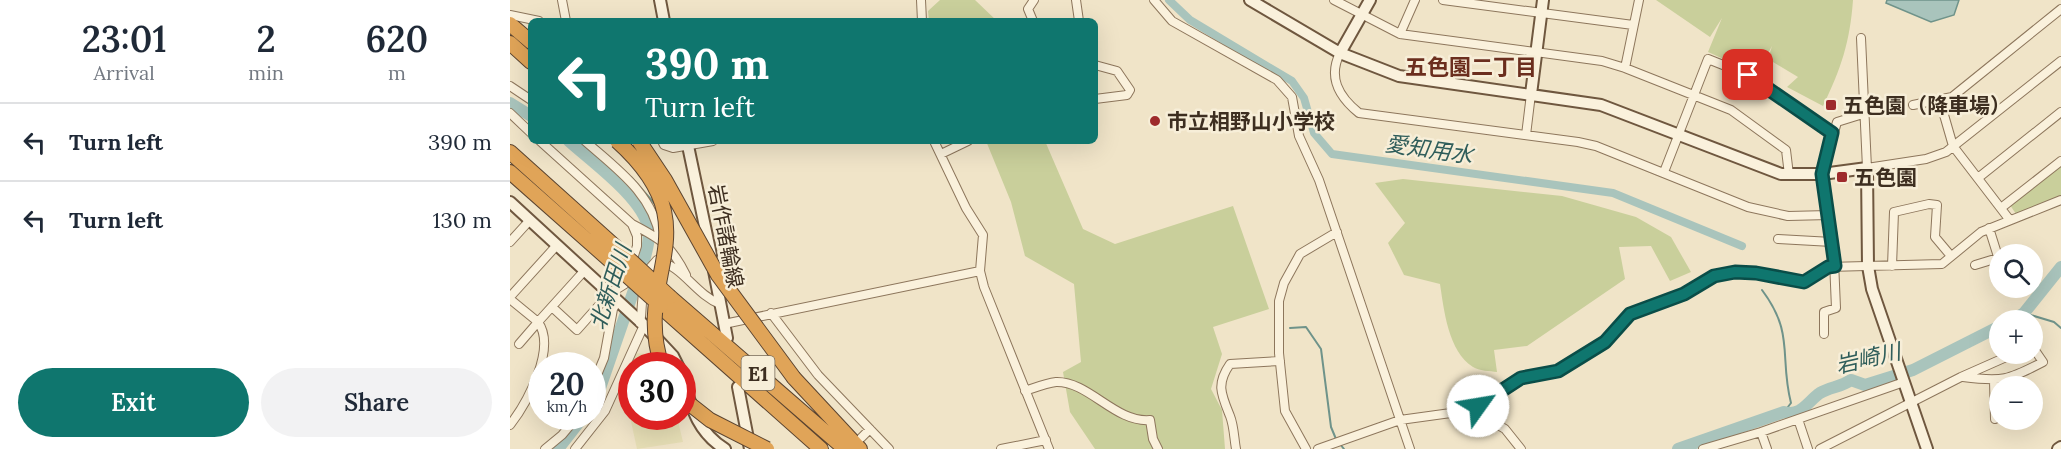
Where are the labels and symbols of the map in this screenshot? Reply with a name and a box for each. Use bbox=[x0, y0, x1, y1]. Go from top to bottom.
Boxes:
pin bbox=[1722, 49, 1773, 100]
district label: 五色園二丁目 bbox=[1405, 53, 1537, 81]
place label: 五色園（降車場） bbox=[1843, 92, 2011, 119]
marker: 五色園（降車場） bbox=[1824, 98, 1838, 112]
place label: 市立相野山小学校 bbox=[1167, 108, 1335, 135]
marker: 市立相野山小学校 bbox=[1148, 114, 1162, 128]
water label: 愛知用水 bbox=[1383, 129, 1476, 169]
place label: 五色園 bbox=[1854, 164, 1917, 191]
marker: 五色園 bbox=[1835, 170, 1849, 184]
street label: 岩作諸輪線 bbox=[703, 182, 749, 290]
water label: 北新田川 bbox=[583, 239, 638, 333]
water label: 岩崎川 bbox=[1833, 336, 1905, 379]
speed limit sign: 30 bbox=[618, 352, 696, 430]
road number: E1 bbox=[742, 356, 774, 390]
position arrow bbox=[1446, 374, 1510, 438]

